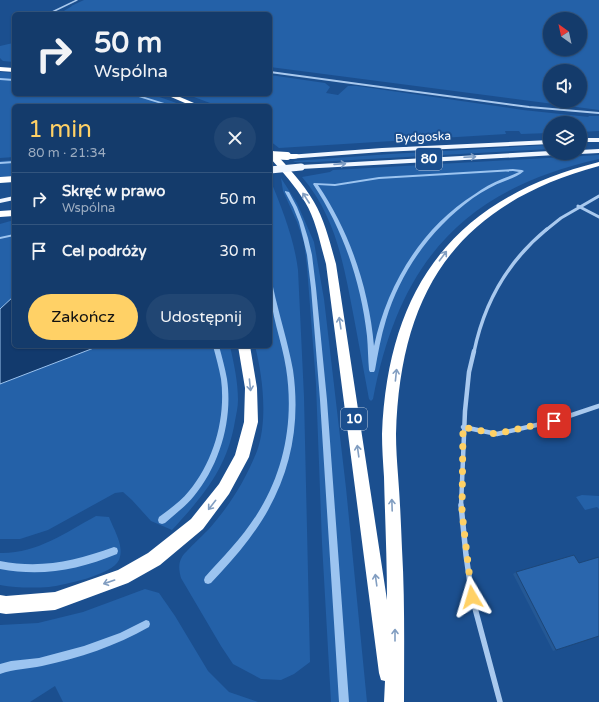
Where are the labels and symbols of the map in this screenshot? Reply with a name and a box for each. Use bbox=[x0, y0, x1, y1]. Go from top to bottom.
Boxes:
north arrow bbox=[543, 12, 587, 56]
street label: Bydgoska bbox=[395, 129, 451, 145]
road number: 80 bbox=[416, 148, 442, 170]
one-way arrow bbox=[463, 154, 476, 161]
one-way arrow bbox=[333, 161, 346, 168]
one-way arrow bbox=[302, 193, 310, 204]
one-way arrow bbox=[439, 251, 447, 262]
one-way arrow bbox=[336, 317, 344, 330]
one-way arrow bbox=[392, 369, 399, 382]
one-way arrow bbox=[246, 378, 254, 391]
pin bbox=[537, 404, 571, 438]
road number: 10 bbox=[341, 408, 367, 430]
one-way arrow bbox=[354, 445, 362, 458]
one-way arrow bbox=[207, 499, 216, 510]
one-way arrow bbox=[389, 499, 396, 512]
one-way arrow bbox=[372, 574, 380, 587]
position arrow bbox=[451, 576, 493, 618]
one-way arrow bbox=[104, 578, 116, 586]
one-way arrow bbox=[391, 629, 399, 642]

